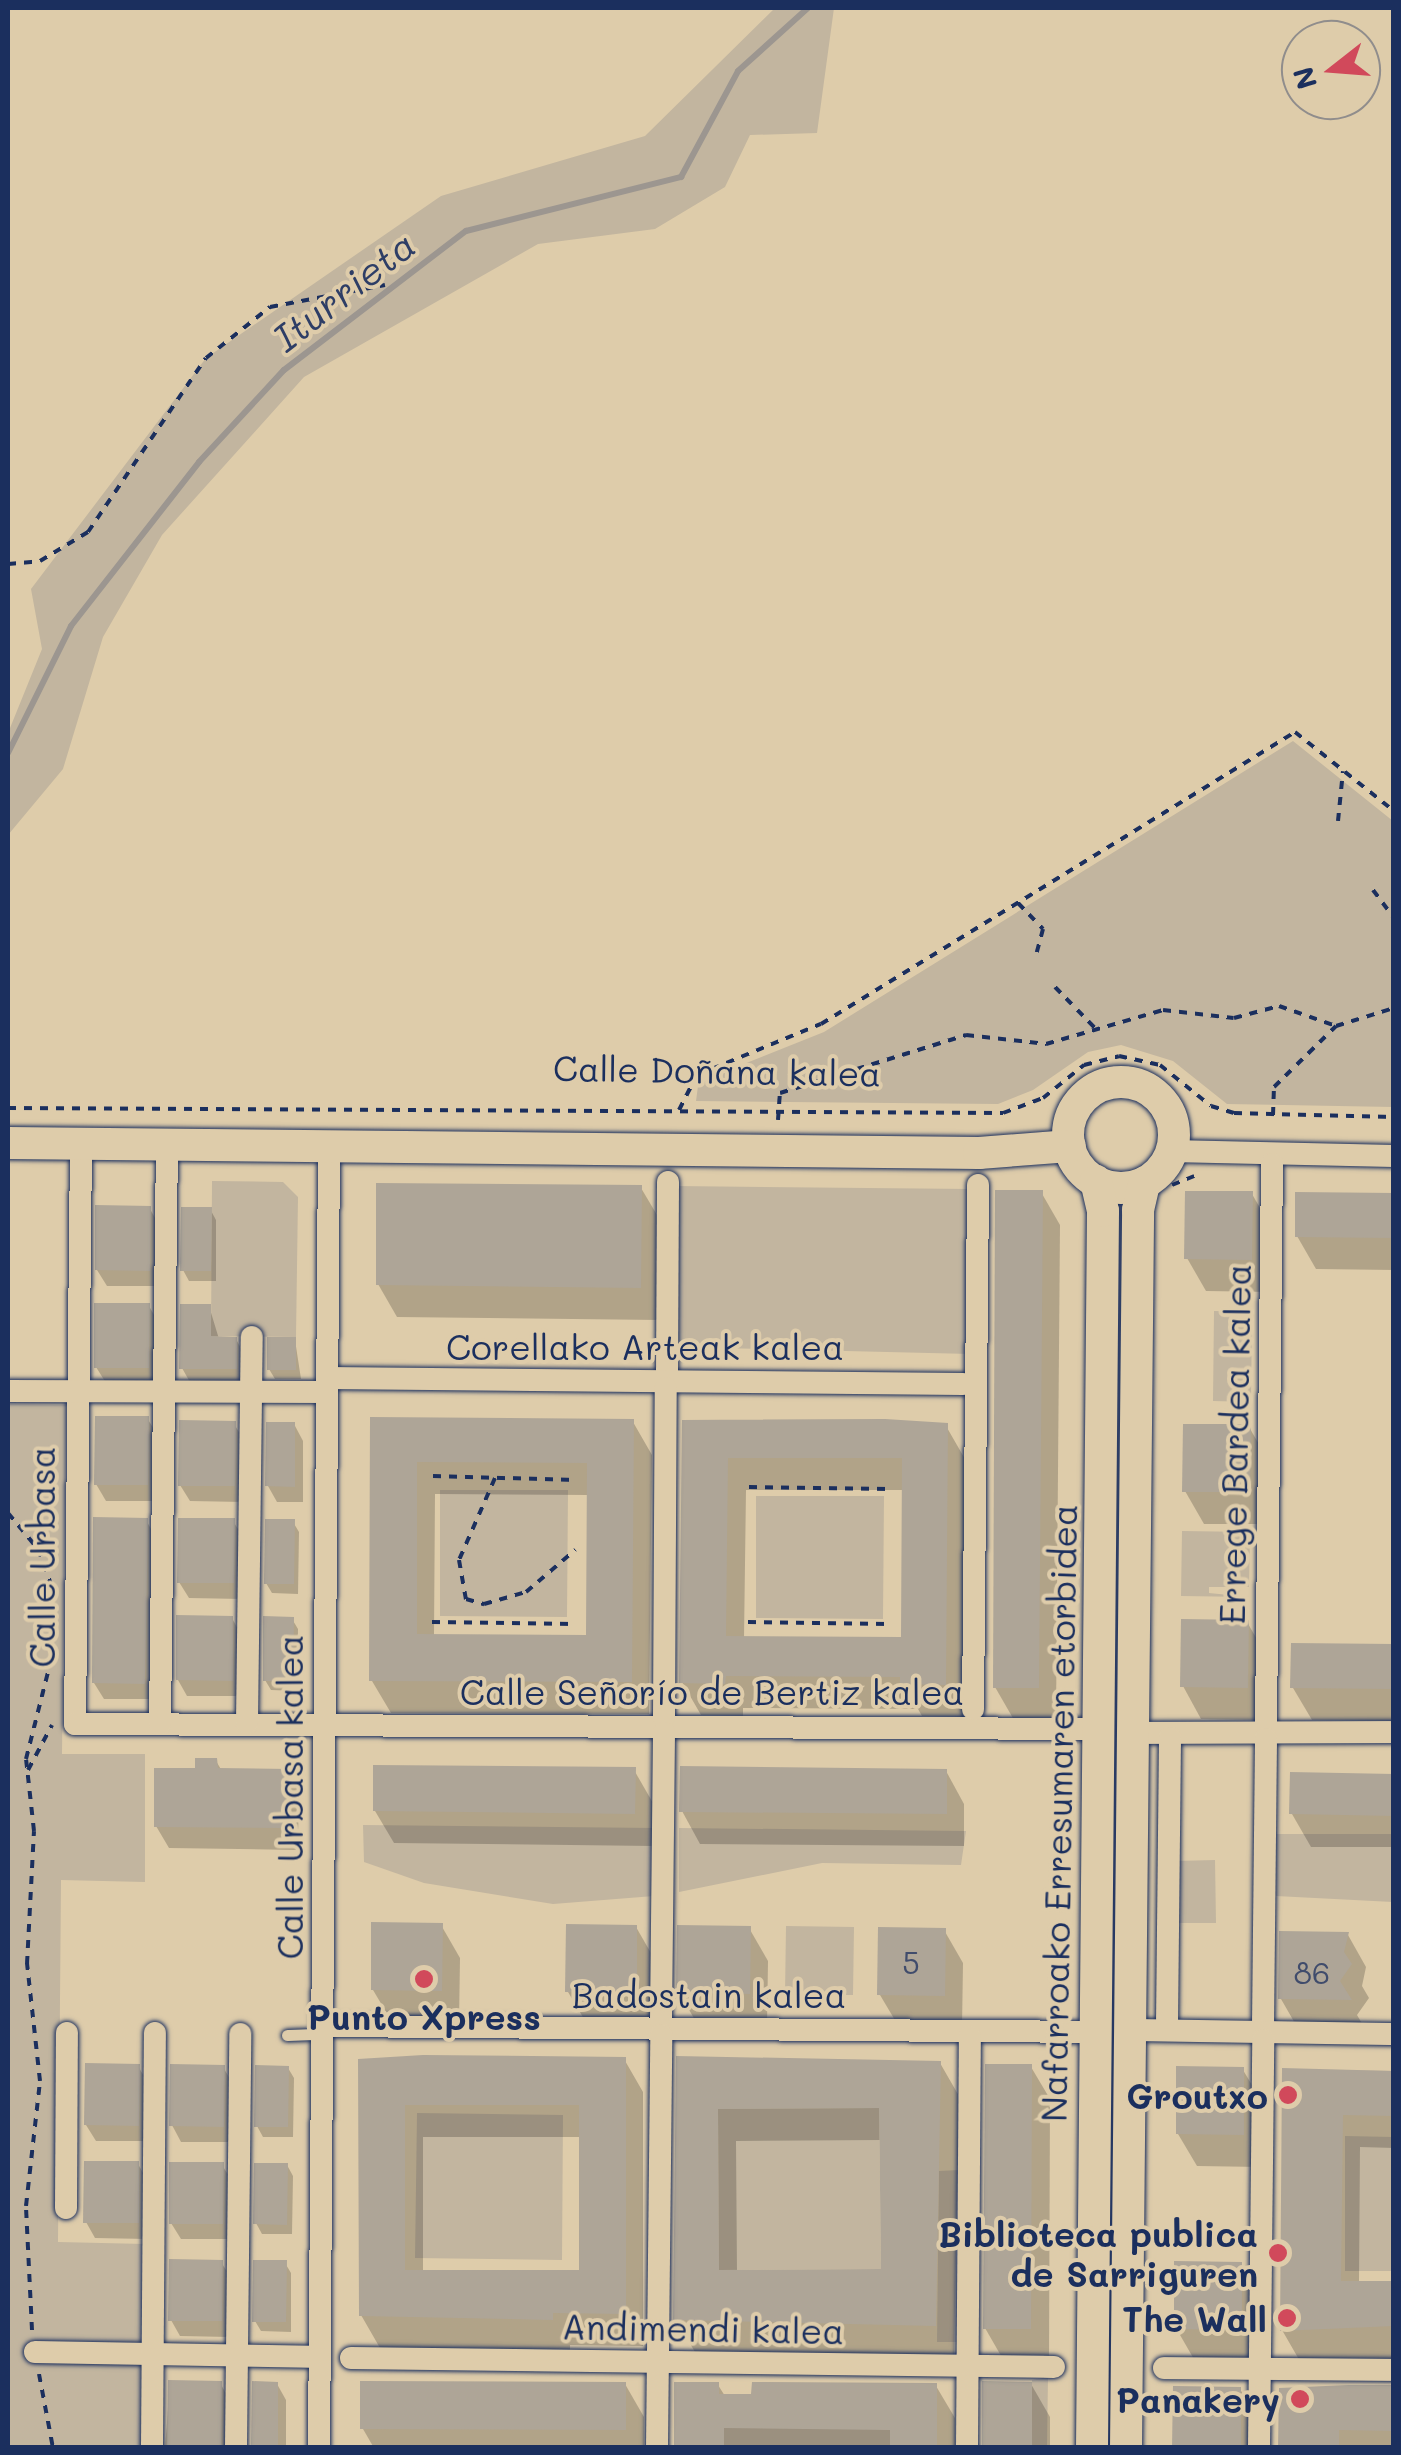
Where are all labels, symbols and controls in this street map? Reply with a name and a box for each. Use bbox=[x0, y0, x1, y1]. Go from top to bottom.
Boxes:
north arrow bbox=[1281, 20, 1381, 120]
text: N bbox=[1284, 63, 1325, 94]
water label: Iturrieta bbox=[264, 221, 424, 361]
street label: Calle Doñana kalea bbox=[553, 1046, 881, 1094]
street label: Errege Bardea kalea bbox=[1210, 1263, 1258, 1625]
street label: Corellako Arteak kalea bbox=[446, 1325, 844, 1367]
street label: Calle Urbasa bbox=[20, 1446, 62, 1668]
street label: Nafarroako Erresumaren etorbidea bbox=[1032, 1504, 1084, 2122]
street label: Calle Urbasa kalea bbox=[268, 1635, 310, 1959]
street label: Calle Señorío de Bertiz kalea bbox=[460, 1670, 964, 1712]
house number: 5 bbox=[902, 1944, 920, 1980]
house number: 86 bbox=[1294, 1954, 1330, 1990]
marker: Punto Xpress bbox=[413, 1968, 435, 1990]
street label: Badostain kalea bbox=[572, 1973, 846, 2015]
place label: Punto Xpress bbox=[307, 1995, 541, 2037]
place label: Groutxo bbox=[1126, 2074, 1268, 2116]
marker: Groutxo bbox=[1277, 2084, 1299, 2106]
place label: Biblioteca publica de Sarriguren bbox=[938, 2212, 1258, 2294]
marker: Biblioteca publica de Sarriguren bbox=[1267, 2242, 1289, 2264]
place label: The Wall bbox=[1122, 2297, 1267, 2339]
street label: Andimendi kalea bbox=[562, 2305, 844, 2351]
marker: The Wall bbox=[1276, 2307, 1298, 2329]
place label: Panakery bbox=[1116, 2378, 1280, 2420]
marker: Panakery bbox=[1289, 2388, 1311, 2410]

